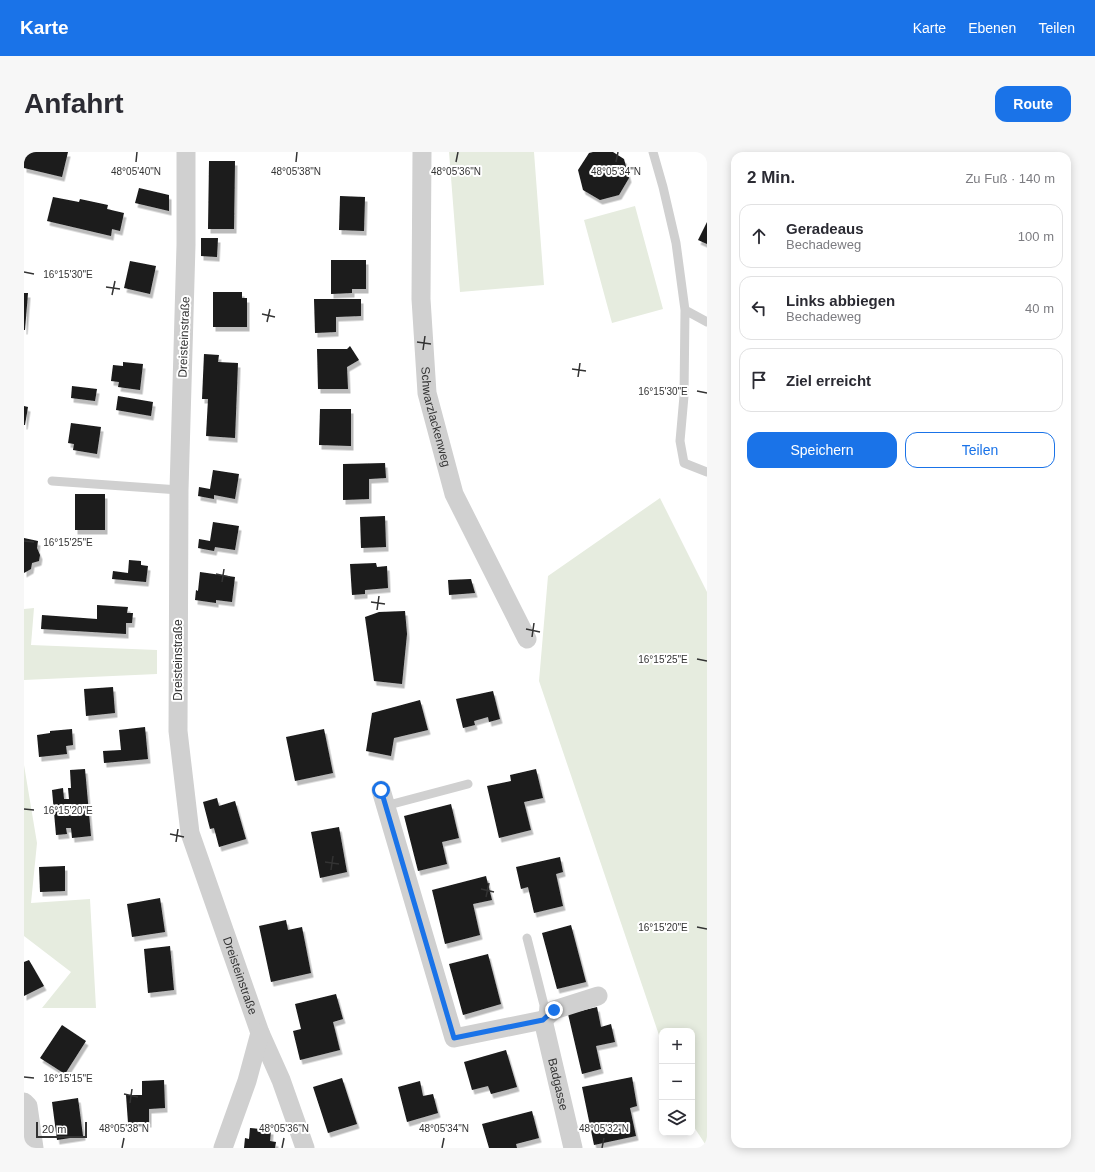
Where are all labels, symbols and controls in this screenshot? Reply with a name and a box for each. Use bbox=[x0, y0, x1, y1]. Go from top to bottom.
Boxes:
text: Karte bbox=[20, 17, 69, 38]
text: Karte bbox=[913, 20, 946, 36]
text: Ebenen bbox=[968, 20, 1016, 36]
text: Teilen bbox=[1038, 20, 1075, 36]
button: Route bbox=[995, 86, 1071, 122]
text: Anfahrt bbox=[24, 88, 124, 119]
text: 48°05'40"N bbox=[111, 166, 161, 177]
text: 48°05'38"N bbox=[271, 166, 321, 177]
text: 48°05'36"N bbox=[431, 166, 481, 177]
text: 48°05'34"N bbox=[591, 166, 641, 177]
text: 2 Min. bbox=[747, 168, 795, 187]
text: Zu Fuß · 140 m bbox=[965, 171, 1055, 186]
text: Geradeaus bbox=[786, 220, 864, 237]
icon: ahead bbox=[748, 225, 770, 247]
text: 100 m bbox=[1018, 229, 1054, 244]
text: Bechadeweg bbox=[786, 237, 861, 252]
text: 16°15'30"E bbox=[43, 269, 93, 280]
text: Links abbiegen bbox=[786, 292, 895, 309]
street label: Dreisteinstraße bbox=[176, 296, 192, 378]
icon: left bbox=[748, 297, 770, 319]
text: 40 m bbox=[1025, 301, 1054, 316]
text: Bechadeweg bbox=[786, 309, 861, 324]
street label: Schwarzlackenweg bbox=[418, 366, 453, 468]
icon: arrive bbox=[748, 369, 770, 391]
text: Ziel erreicht bbox=[786, 372, 871, 389]
text: 16°15'30"E bbox=[638, 386, 688, 397]
button: Speichern bbox=[747, 432, 897, 468]
button: Teilen bbox=[905, 432, 1055, 468]
text: 16°15'25"E bbox=[43, 537, 93, 548]
street label: Dreisteinstraße bbox=[171, 619, 185, 701]
text: 16°15'25"E bbox=[638, 654, 688, 665]
route start bbox=[372, 781, 390, 799]
text: 16°15'20"E bbox=[43, 805, 93, 816]
text: 16°15'20"E bbox=[638, 922, 688, 933]
street label: Dreisteinstraße bbox=[220, 935, 260, 1017]
route end bbox=[545, 1001, 563, 1019]
map controls bbox=[659, 1028, 695, 1136]
button: + bbox=[659, 1028, 695, 1064]
street label: Badgasse bbox=[545, 1057, 571, 1112]
button: − bbox=[659, 1064, 695, 1100]
text: 16°15'15"E bbox=[43, 1073, 93, 1084]
button: layers bbox=[659, 1100, 695, 1136]
scale bar bbox=[36, 1120, 87, 1139]
text: 20 m bbox=[42, 1123, 66, 1135]
text: 48°05'38"N bbox=[99, 1123, 149, 1134]
text: 48°05'36"N bbox=[259, 1123, 309, 1134]
text: 48°05'34"N bbox=[419, 1123, 469, 1134]
text: 48°05'32"N bbox=[579, 1123, 629, 1134]

